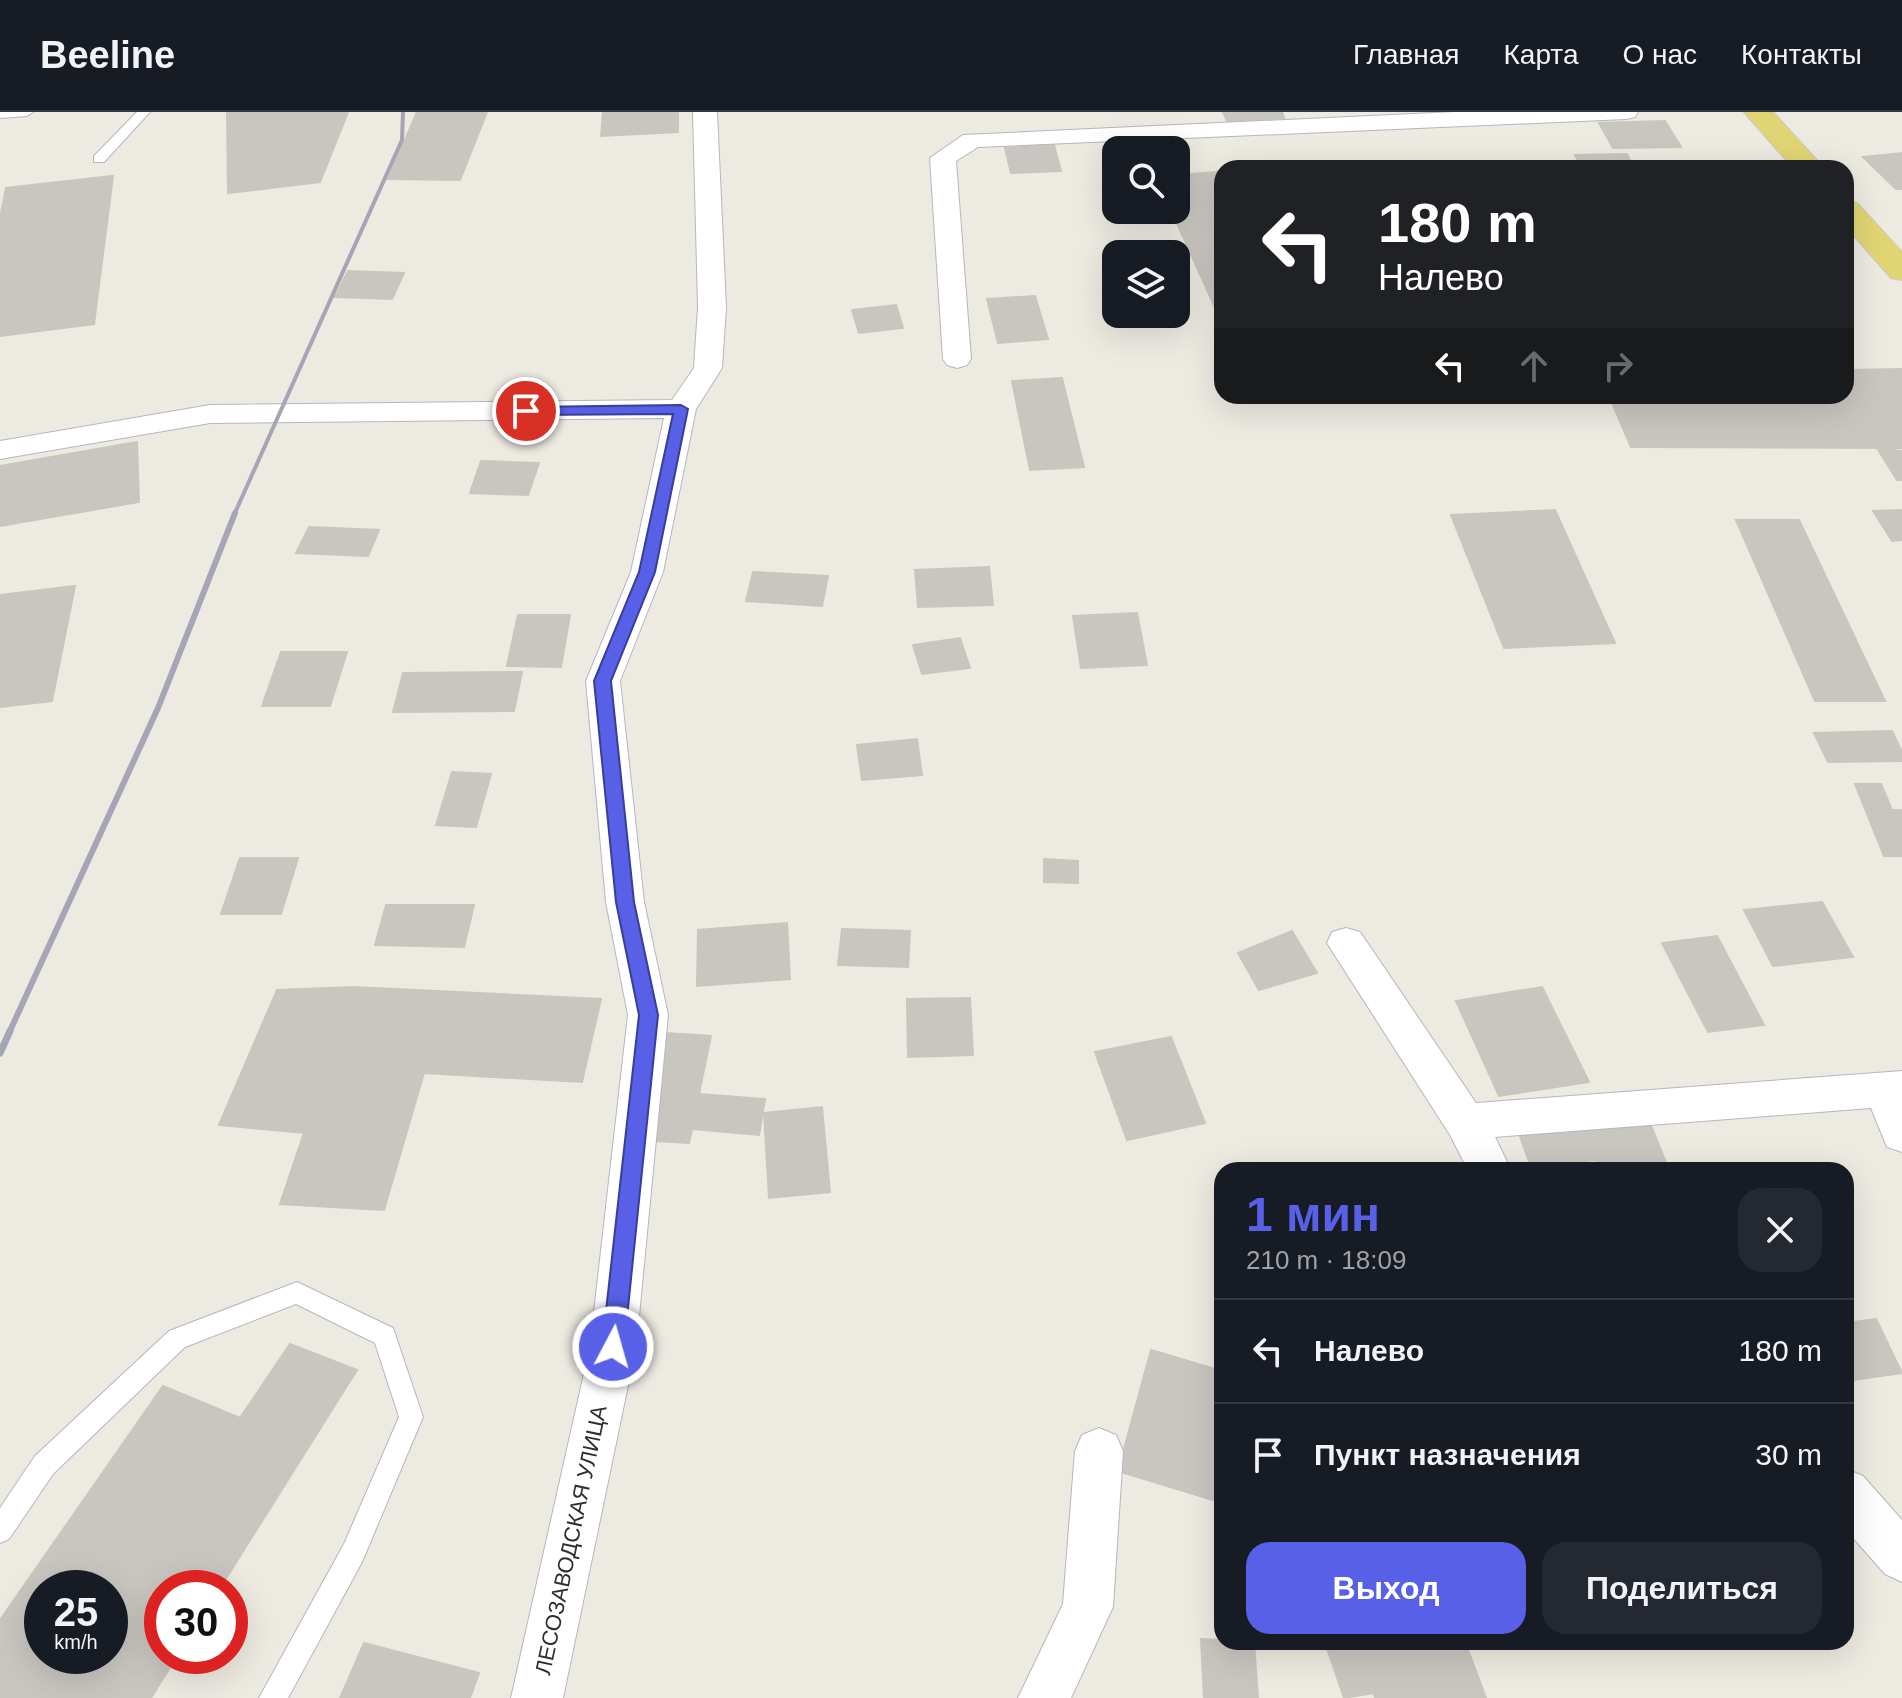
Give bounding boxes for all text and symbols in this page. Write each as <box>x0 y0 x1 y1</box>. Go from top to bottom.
text: Beeline <box>40 34 175 76</box>
text: Главная <box>1353 39 1460 70</box>
text: Карта <box>1504 39 1578 70</box>
text: О нас <box>1622 39 1697 70</box>
text: Контакты <box>1741 39 1862 70</box>
map controls <box>1102 136 1190 328</box>
button: search <box>1102 136 1190 224</box>
text: 180 m <box>1378 191 1537 254</box>
icon: left <box>1246 192 1350 296</box>
button: layers <box>1102 240 1190 328</box>
text: Налево <box>1378 257 1504 298</box>
icon: left <box>1428 344 1472 388</box>
icon: ahead <box>1512 344 1556 388</box>
icon: right <box>1596 344 1640 388</box>
pin <box>492 377 560 445</box>
icon: arrive <box>504 389 548 433</box>
text: 1 мин <box>1246 1188 1380 1241</box>
button: close <box>1738 1188 1822 1272</box>
text: 210 m · 18:09 <box>1246 1245 1406 1275</box>
position arrow <box>571 1305 655 1389</box>
icon: left <box>1246 1329 1290 1373</box>
text: Налево <box>1314 1334 1424 1367</box>
text: 180 m <box>1739 1334 1822 1367</box>
street label: ЛЕСОЗАВОДСКАЯ УЛИЦА <box>530 1403 612 1677</box>
icon: arrive <box>1246 1433 1290 1477</box>
text: Пункт назначения <box>1314 1438 1581 1471</box>
text: 30 m <box>1755 1438 1822 1471</box>
button: Выход <box>1246 1542 1526 1634</box>
button: Поделиться <box>1542 1542 1822 1634</box>
speed limit sign: 30 <box>144 1570 248 1674</box>
text: 25 <box>54 1590 98 1634</box>
text: km/h <box>54 1631 98 1653</box>

